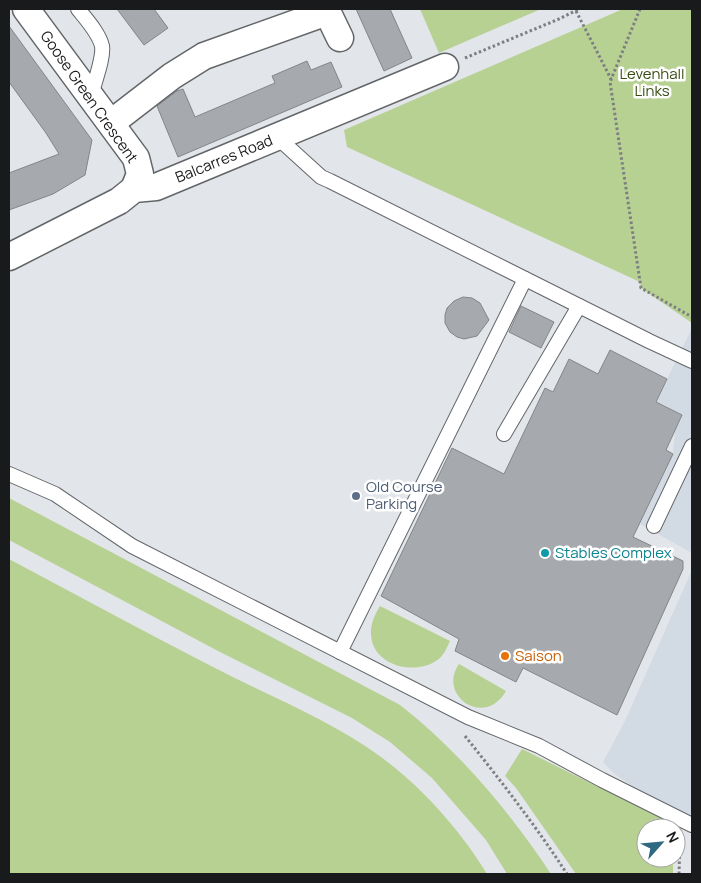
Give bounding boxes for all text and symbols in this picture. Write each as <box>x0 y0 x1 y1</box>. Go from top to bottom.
street label: Goose Green Crescent <box>36 26 143 167</box>
park label: Levenhall Links <box>619 63 685 101</box>
street label: Balcarres Road <box>172 129 276 188</box>
place label: Old Course Parking <box>366 476 443 514</box>
marker: Old Course Parking <box>350 490 362 502</box>
place label: Stables Complex <box>555 542 672 563</box>
marker: Stables Complex <box>539 547 551 559</box>
place label: Saison <box>515 645 562 666</box>
marker: Saison <box>499 650 511 662</box>
north arrow <box>636 818 686 868</box>
text: N <box>662 828 684 846</box>

